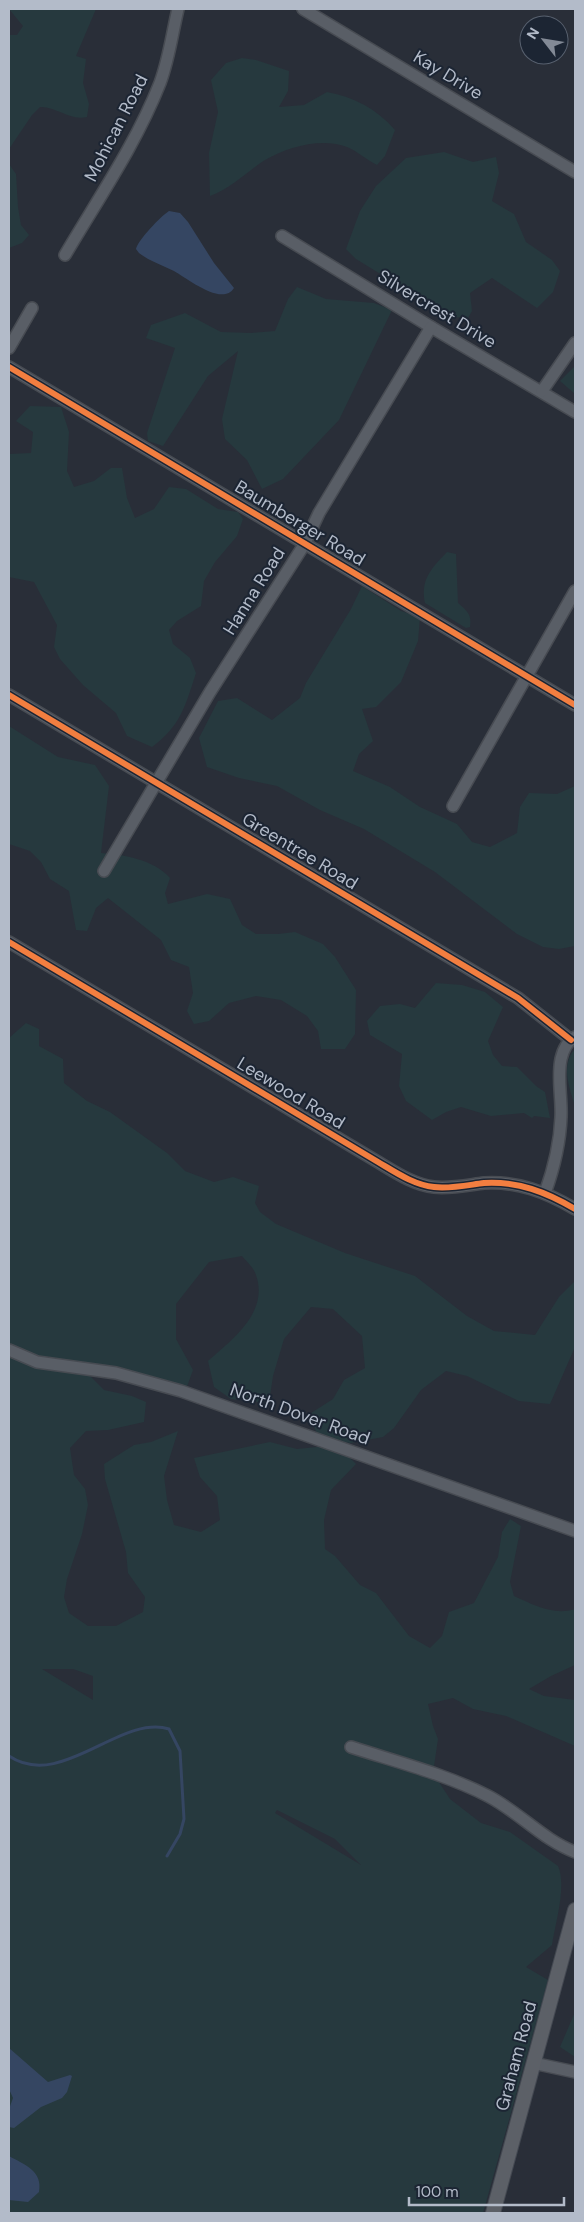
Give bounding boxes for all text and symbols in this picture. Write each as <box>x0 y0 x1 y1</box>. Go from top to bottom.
north arrow <box>519 15 569 65</box>
text: N <box>523 24 543 42</box>
street label: Kay Drive <box>409 45 487 105</box>
street label: Mohican Road <box>79 70 153 186</box>
street label: Silvercrest Drive <box>373 264 501 354</box>
street label: Baumberger Road <box>230 475 370 571</box>
street label: Hanna Road <box>218 543 290 639</box>
street label: Greentree Road <box>238 807 362 895</box>
street label: Leewood Road <box>233 1051 349 1135</box>
street label: North Dover Road <box>227 1378 373 1450</box>
street label: Graham Road <box>490 1998 542 2114</box>
scale bar <box>409 2174 564 2206</box>
text: 100 m <box>416 2182 459 2202</box>

